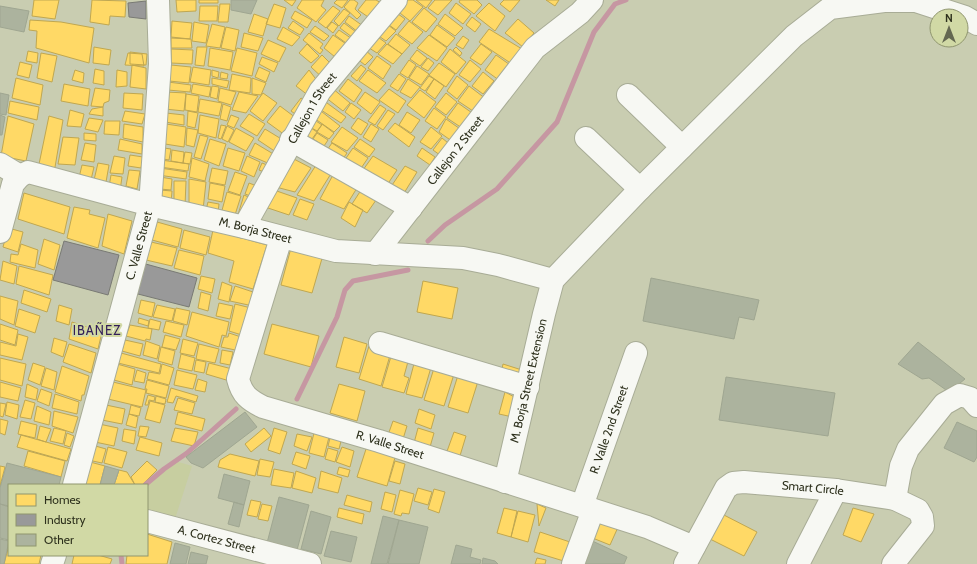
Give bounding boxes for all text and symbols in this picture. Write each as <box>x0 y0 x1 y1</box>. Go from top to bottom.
north arrow <box>929 8 969 48</box>
text: N <box>945 11 953 25</box>
street label: Callejon 1 Street <box>284 69 339 146</box>
street label: Callejon 2 Street <box>423 113 486 188</box>
street label: C. Valle Street <box>122 210 155 282</box>
street label: M. Borja Street <box>218 213 293 246</box>
street label: M. Borja Street Extension <box>506 317 550 444</box>
district label: IBAÑEZ <box>73 322 121 338</box>
street label: R. Valle 2nd Street <box>586 383 631 476</box>
street label: R. Valle Street <box>354 427 426 462</box>
street label: Smart Circle <box>781 477 845 498</box>
legend <box>8 484 148 556</box>
text: Homes <box>44 492 81 507</box>
text: Industry <box>44 512 85 527</box>
street label: A. Cortez Street <box>176 521 257 556</box>
text: Other <box>44 532 74 547</box>

